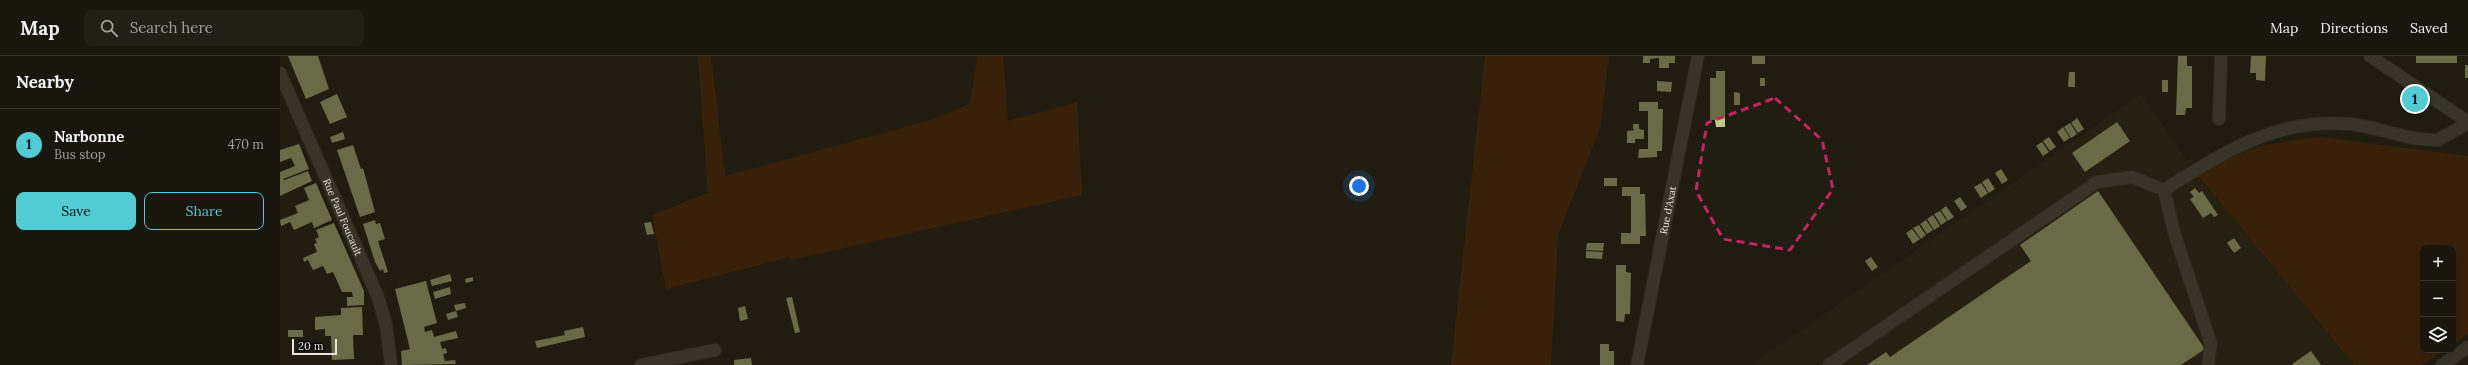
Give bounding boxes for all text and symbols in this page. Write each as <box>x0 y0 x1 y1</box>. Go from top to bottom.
search box <box>84 10 364 46</box>
text: Map <box>20 16 60 40</box>
icon: search <box>98 17 120 39</box>
text: Search here <box>130 18 213 37</box>
text: Map <box>2270 19 2298 37</box>
text: Directions <box>2320 19 2388 37</box>
text: Saved <box>2410 19 2448 37</box>
text: Nearby <box>16 71 74 93</box>
pin: 1 <box>2402 84 2428 114</box>
text: Narbonne <box>54 127 124 146</box>
text: 1 <box>26 136 32 153</box>
text: 470 m <box>228 136 264 153</box>
text: Bus stop <box>54 146 106 163</box>
street label: Rue Paul Foucault <box>320 176 366 258</box>
your location <box>1349 176 1369 196</box>
street label: Rue d'Axat <box>1657 185 1679 235</box>
button: Save <box>16 192 136 230</box>
button: Share <box>144 192 264 230</box>
map controls <box>2420 245 2456 353</box>
button: + <box>2420 245 2456 281</box>
button: − <box>2420 281 2456 317</box>
button: layers <box>2420 317 2456 353</box>
scale bar <box>292 337 337 356</box>
text: 20 m <box>298 339 323 353</box>

